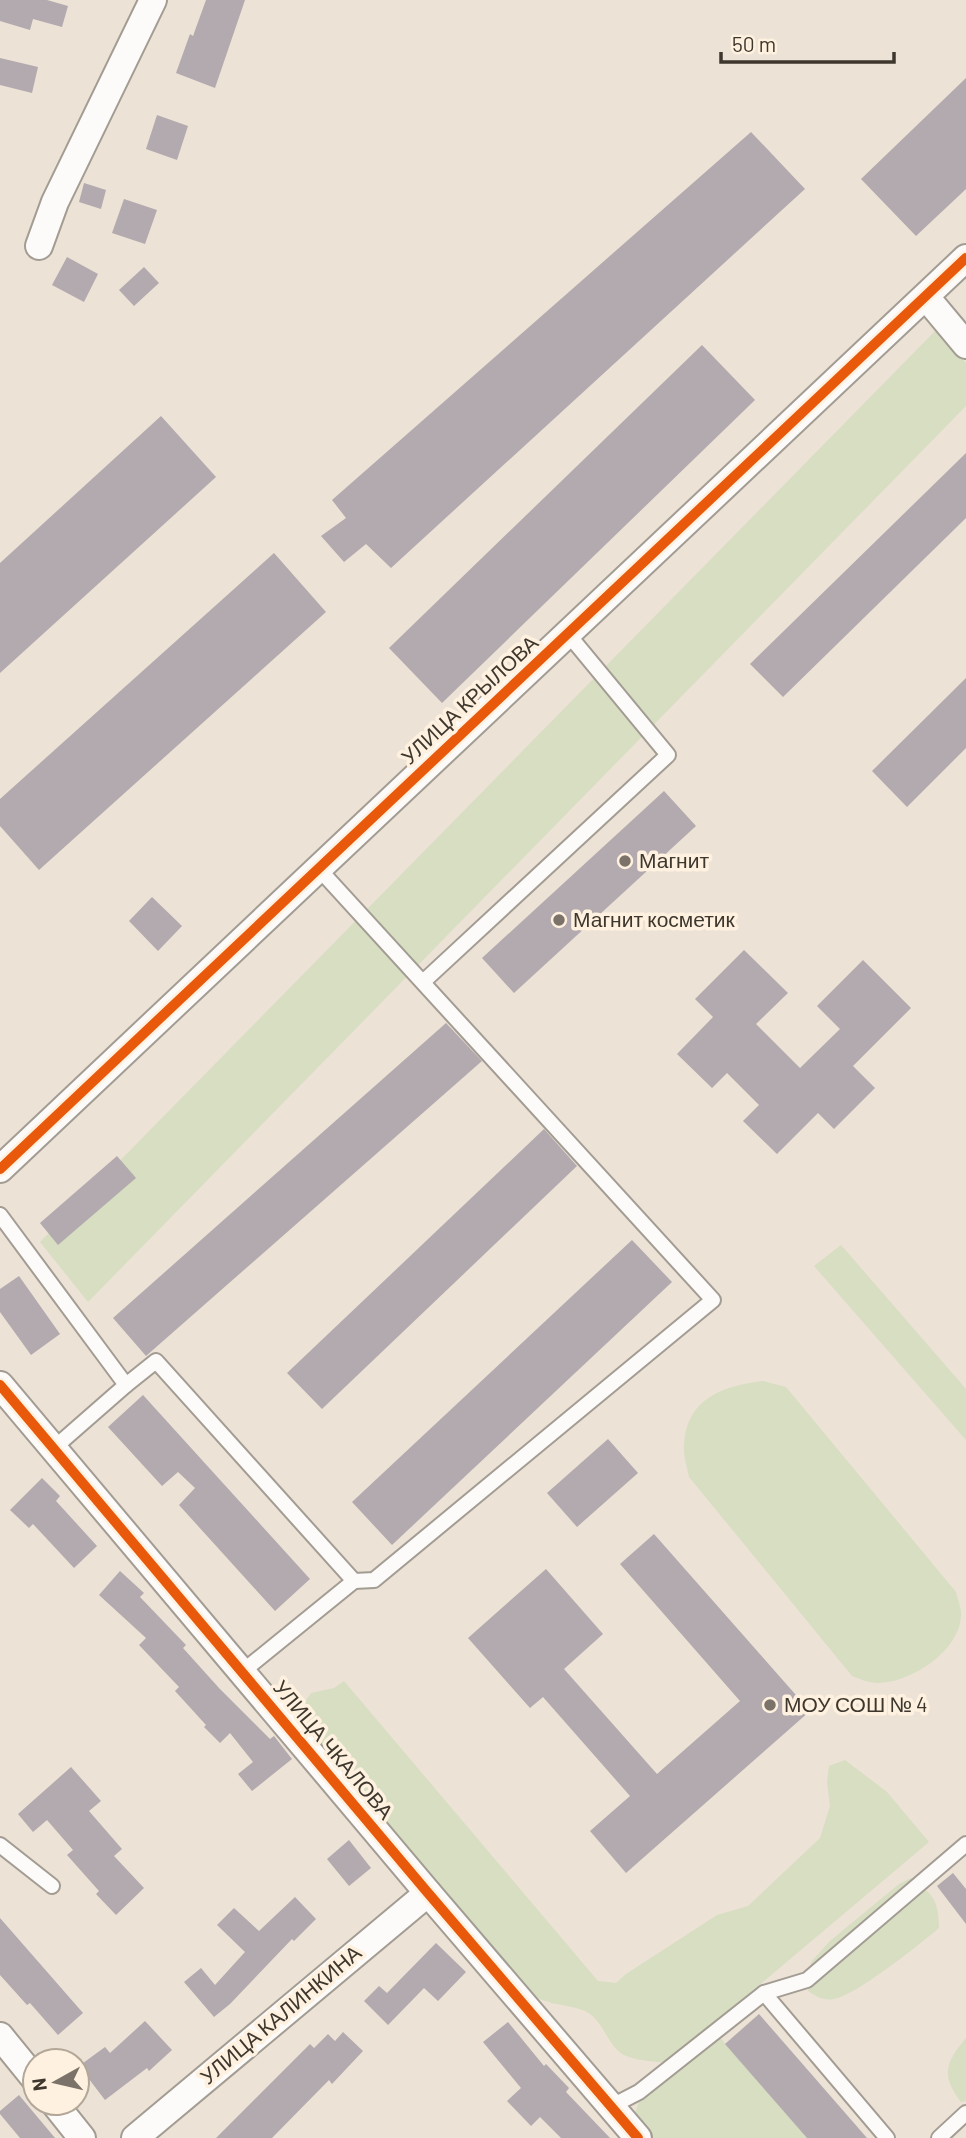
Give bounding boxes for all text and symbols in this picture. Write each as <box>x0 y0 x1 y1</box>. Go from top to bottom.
scale bar <box>721 21 894 65</box>
text: 50 m <box>732 31 776 56</box>
street label: УЛИЦА КРЫЛОВА <box>396 629 542 769</box>
place label: Магнит <box>639 847 709 872</box>
marker: Магнит <box>617 853 633 869</box>
place label: Магнит косметик <box>573 906 736 931</box>
marker: Магнит косметик <box>551 912 567 928</box>
street label: УЛИЦА ЧКАЛОВА <box>269 1675 399 1823</box>
place label: МОУ СОШ № 4 <box>784 1691 928 1716</box>
marker: МОУ СОШ № 4 <box>762 1697 778 1713</box>
street label: УЛИЦА КАЛИНКИНА <box>194 1939 366 2089</box>
north arrow <box>21 2047 91 2117</box>
text: N <box>26 2077 51 2092</box>

